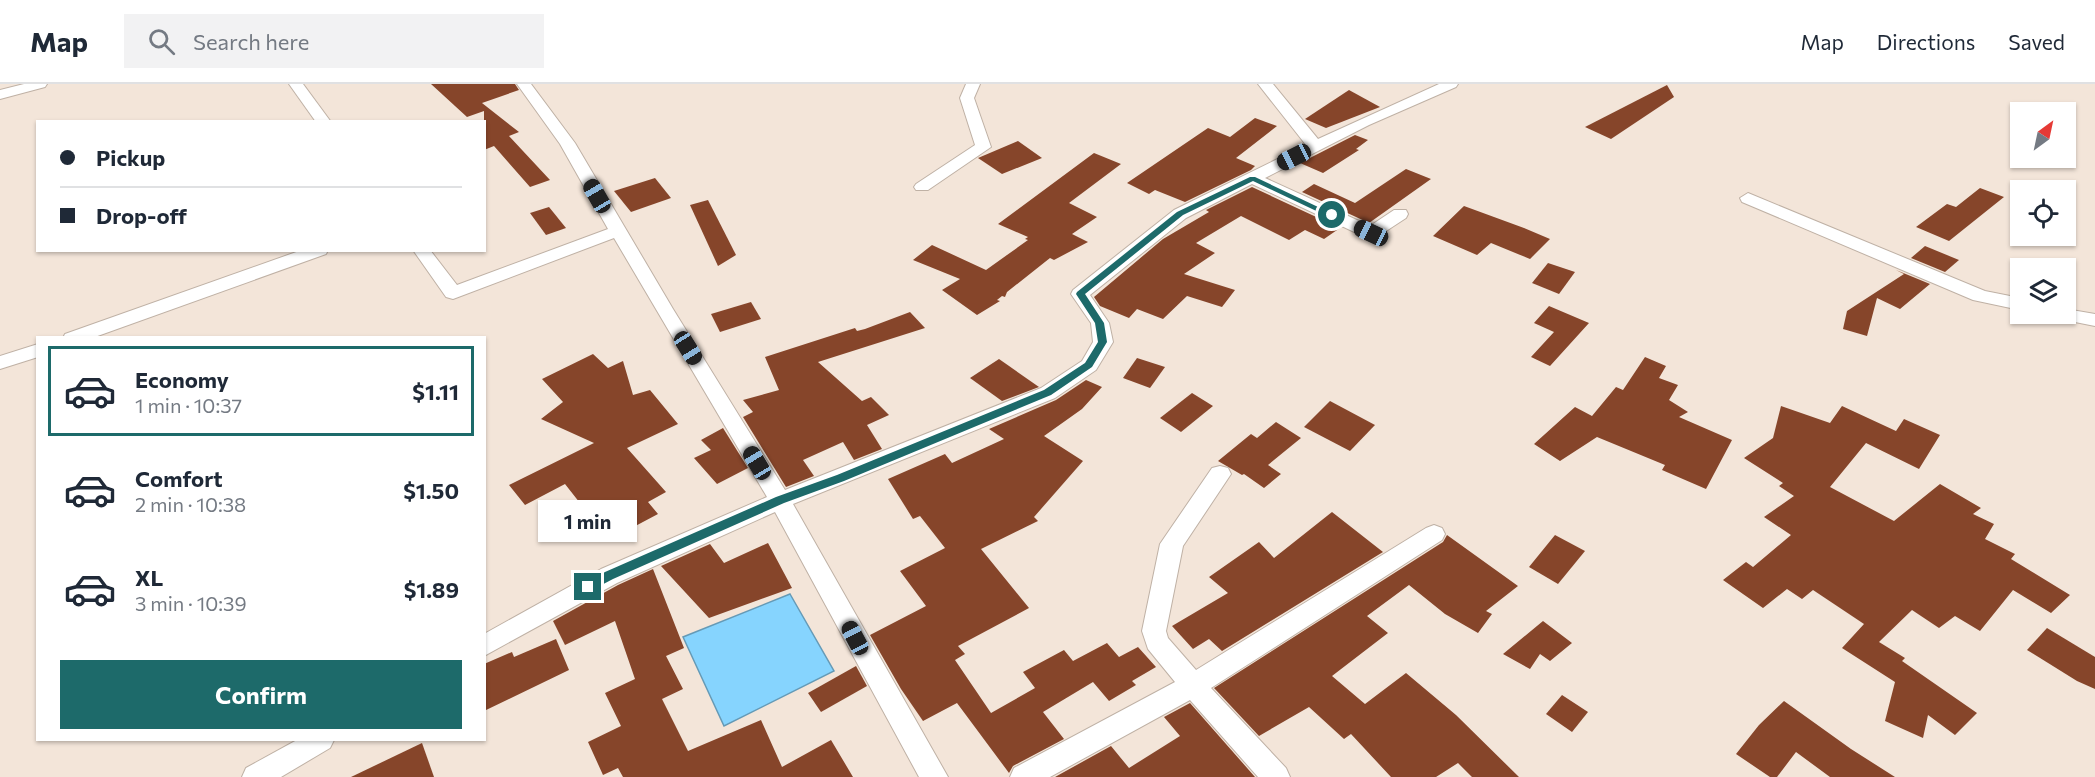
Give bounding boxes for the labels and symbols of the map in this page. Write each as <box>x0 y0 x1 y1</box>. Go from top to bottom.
north arrow <box>2010 102 2076 168</box>
car <box>1274 141 1314 173</box>
car <box>580 176 614 216</box>
route start <box>1318 201 1345 228</box>
car <box>1351 217 1391 249</box>
car <box>671 328 705 368</box>
car <box>740 443 774 483</box>
callout: 1 min <box>538 500 638 542</box>
route end <box>574 573 601 600</box>
car <box>839 618 871 658</box>

